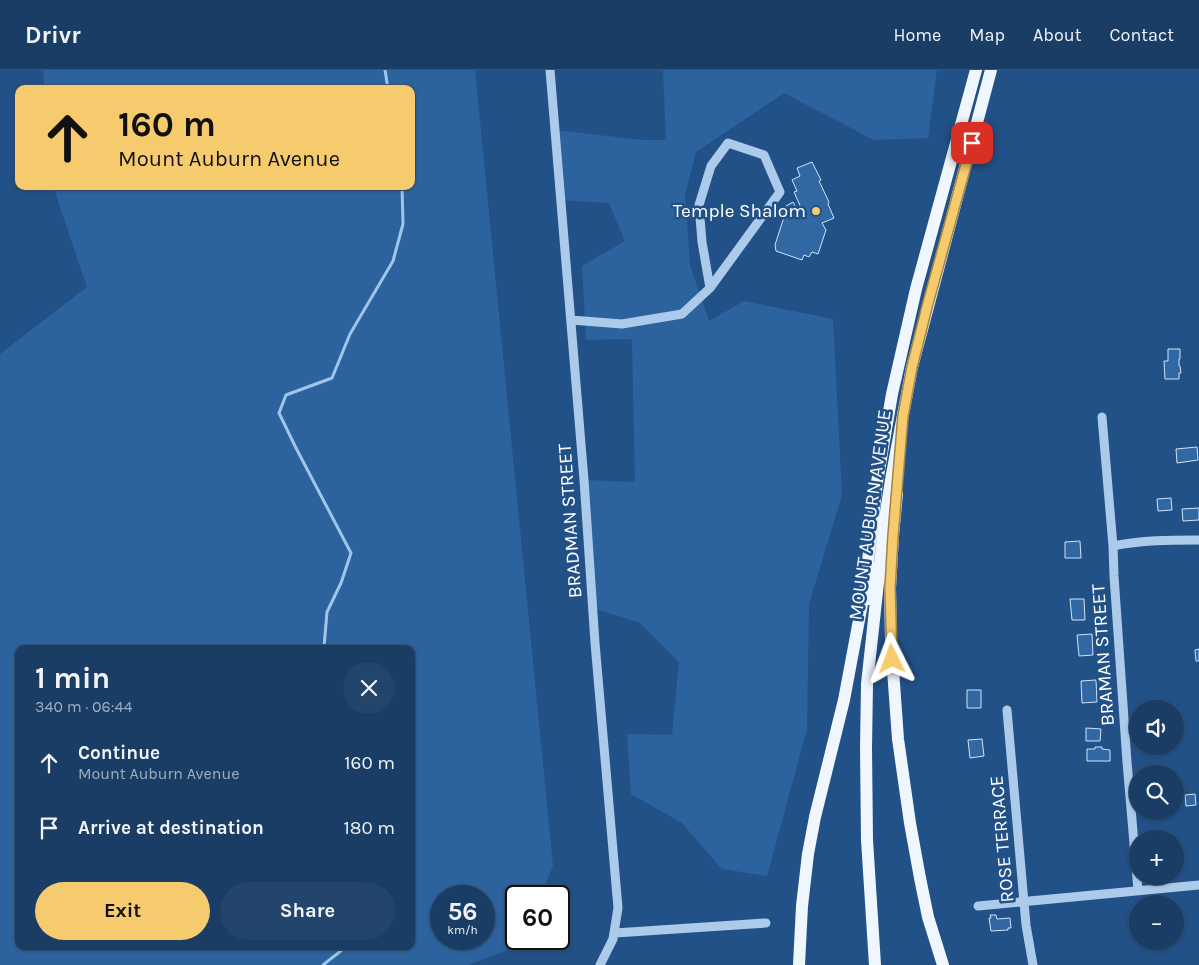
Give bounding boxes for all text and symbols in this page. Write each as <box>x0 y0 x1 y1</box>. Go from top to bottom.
text: Drivr <box>25 21 81 49</box>
text: Home <box>893 24 941 46</box>
text: Map <box>969 24 1005 46</box>
text: About <box>1033 24 1082 46</box>
text: Contact <box>1110 24 1174 46</box>
text: 160 m <box>118 104 216 145</box>
icon: ahead <box>35 105 100 170</box>
pin <box>951 122 993 164</box>
icon: arrive <box>958 129 986 157</box>
text: Mount Auburn Avenue <box>118 146 340 172</box>
place label: Temple Shalom <box>673 200 806 222</box>
marker: Temple Shalom <box>810 205 822 217</box>
street label: MOUNT AUBURN AVENUE <box>844 408 896 622</box>
street label: BRADMAN STREET <box>554 442 586 599</box>
street label: BRAMAN STREET <box>1087 583 1119 727</box>
position arrow <box>865 632 917 684</box>
text: 1 min <box>35 660 110 696</box>
button: close <box>343 662 395 714</box>
text: 340 m · 06:44 <box>35 697 132 716</box>
map controls <box>1129 700 1184 950</box>
button: sound <box>1129 700 1184 755</box>
text: Continue <box>78 742 160 764</box>
icon: ahead <box>35 749 63 777</box>
text: 160 m <box>344 752 395 774</box>
text: Mount Auburn Avenue <box>78 764 239 783</box>
button: search <box>1129 765 1184 820</box>
street label: ROSE TERRACE <box>985 775 1019 903</box>
icon: arrive <box>35 814 63 842</box>
text: Arrive at destination <box>78 817 264 839</box>
text: 180 m <box>343 817 395 839</box>
button: + <box>1129 830 1184 885</box>
button: Exit <box>35 882 210 940</box>
button: Share <box>220 882 395 940</box>
speed limit sign: 60 <box>505 885 570 950</box>
button: − <box>1129 895 1184 950</box>
text: 56 <box>448 897 477 926</box>
text: km/h <box>447 923 478 937</box>

